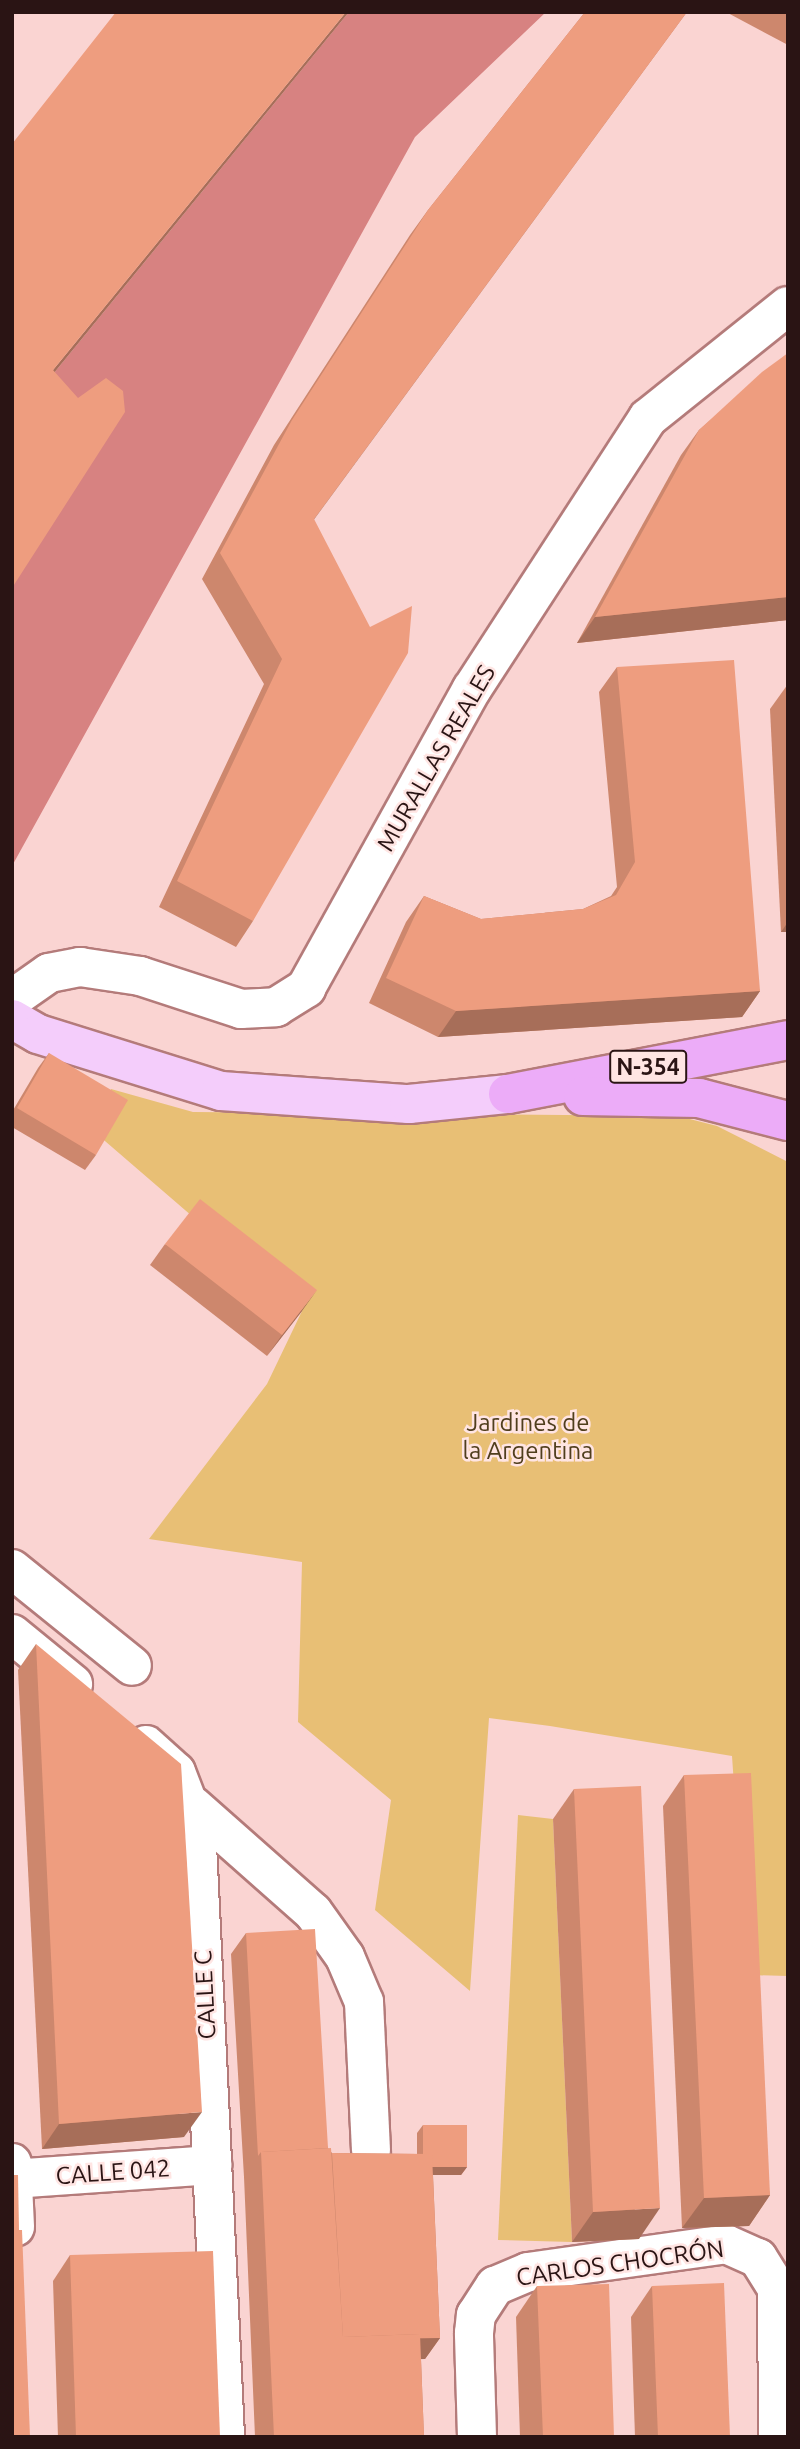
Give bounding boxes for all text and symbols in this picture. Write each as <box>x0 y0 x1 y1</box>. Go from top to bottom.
street label: MURALLAS REALES <box>371 660 501 856</box>
road number: N-354 <box>608 1048 688 1086</box>
park label: Jardines de la Argentina <box>463 1409 593 1465</box>
street label: CALLE C <box>188 1950 222 2040</box>
street label: CALLE 042 <box>55 2154 171 2190</box>
street label: CARLOS CHOCRÓN <box>514 2234 726 2292</box>

